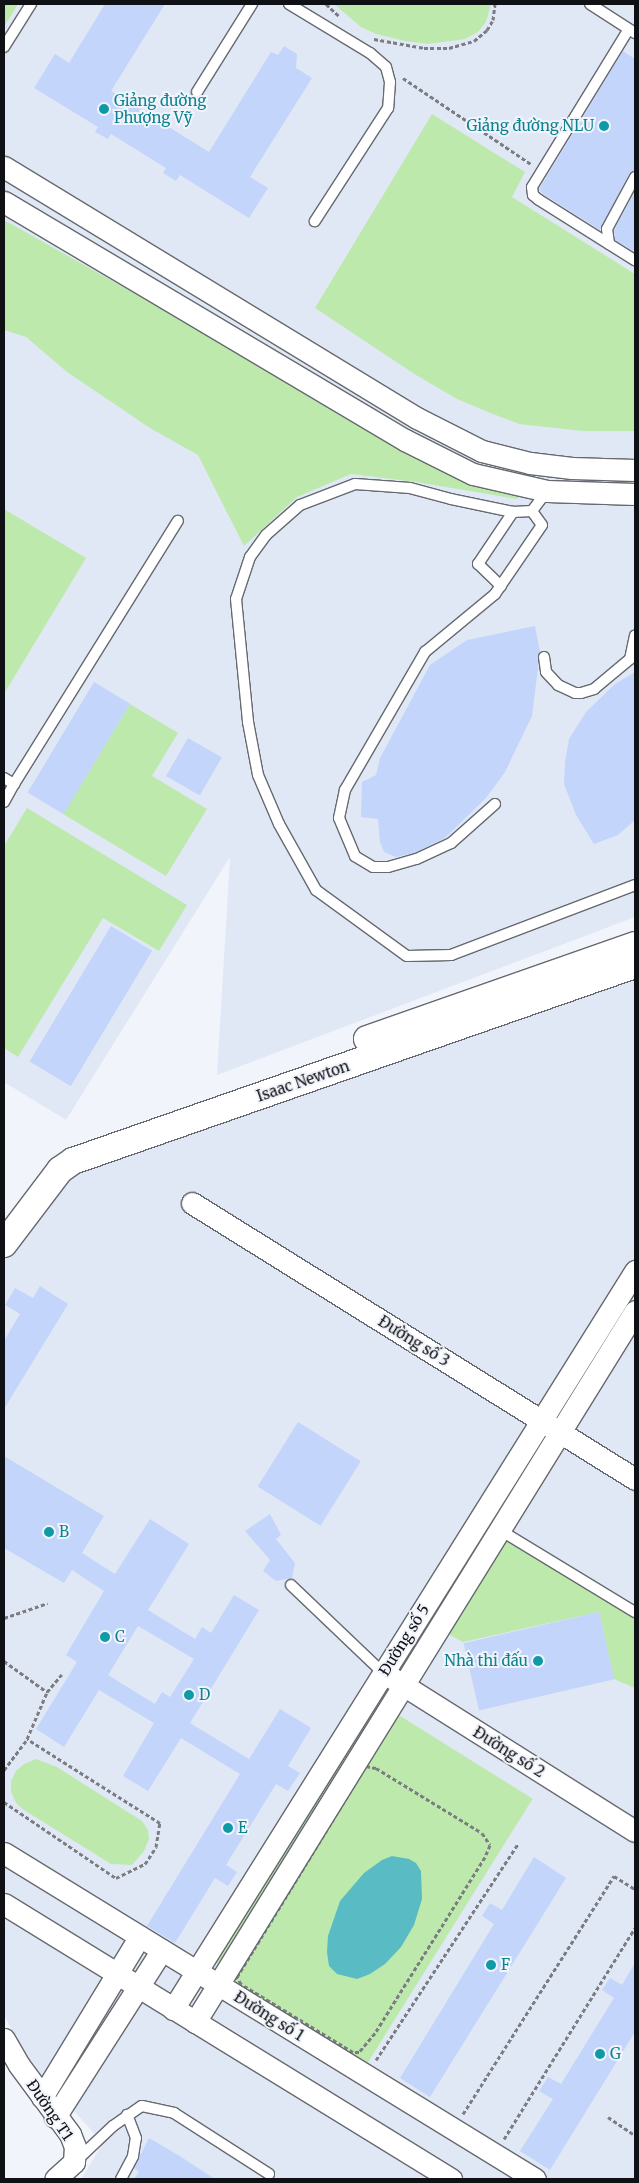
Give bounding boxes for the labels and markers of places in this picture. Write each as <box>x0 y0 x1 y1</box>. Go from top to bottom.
place label: Giảng đường Phượng Vỹ <box>114 91 206 126</box>
marker: Giảng đường Phượng Vỹ <box>98 103 110 115</box>
place label: Giảng đường NLU <box>466 117 594 135</box>
marker: Giảng đường NLU <box>598 120 610 132</box>
place label: B <box>59 1523 69 1541</box>
marker: B <box>43 1526 55 1538</box>
place label: C <box>115 1628 125 1646</box>
marker: C <box>99 1631 111 1643</box>
place label: Nhà thi đấu <box>444 1652 528 1670</box>
marker: Nhà thi đấu <box>532 1655 544 1667</box>
place label: D <box>199 1686 210 1704</box>
marker: D <box>183 1689 195 1701</box>
place label: E <box>238 1819 248 1837</box>
marker: E <box>222 1822 234 1834</box>
place label: F <box>501 1956 510 1974</box>
marker: F <box>485 1959 497 1971</box>
place label: G <box>610 2045 621 2063</box>
marker: G <box>594 2048 606 2060</box>

